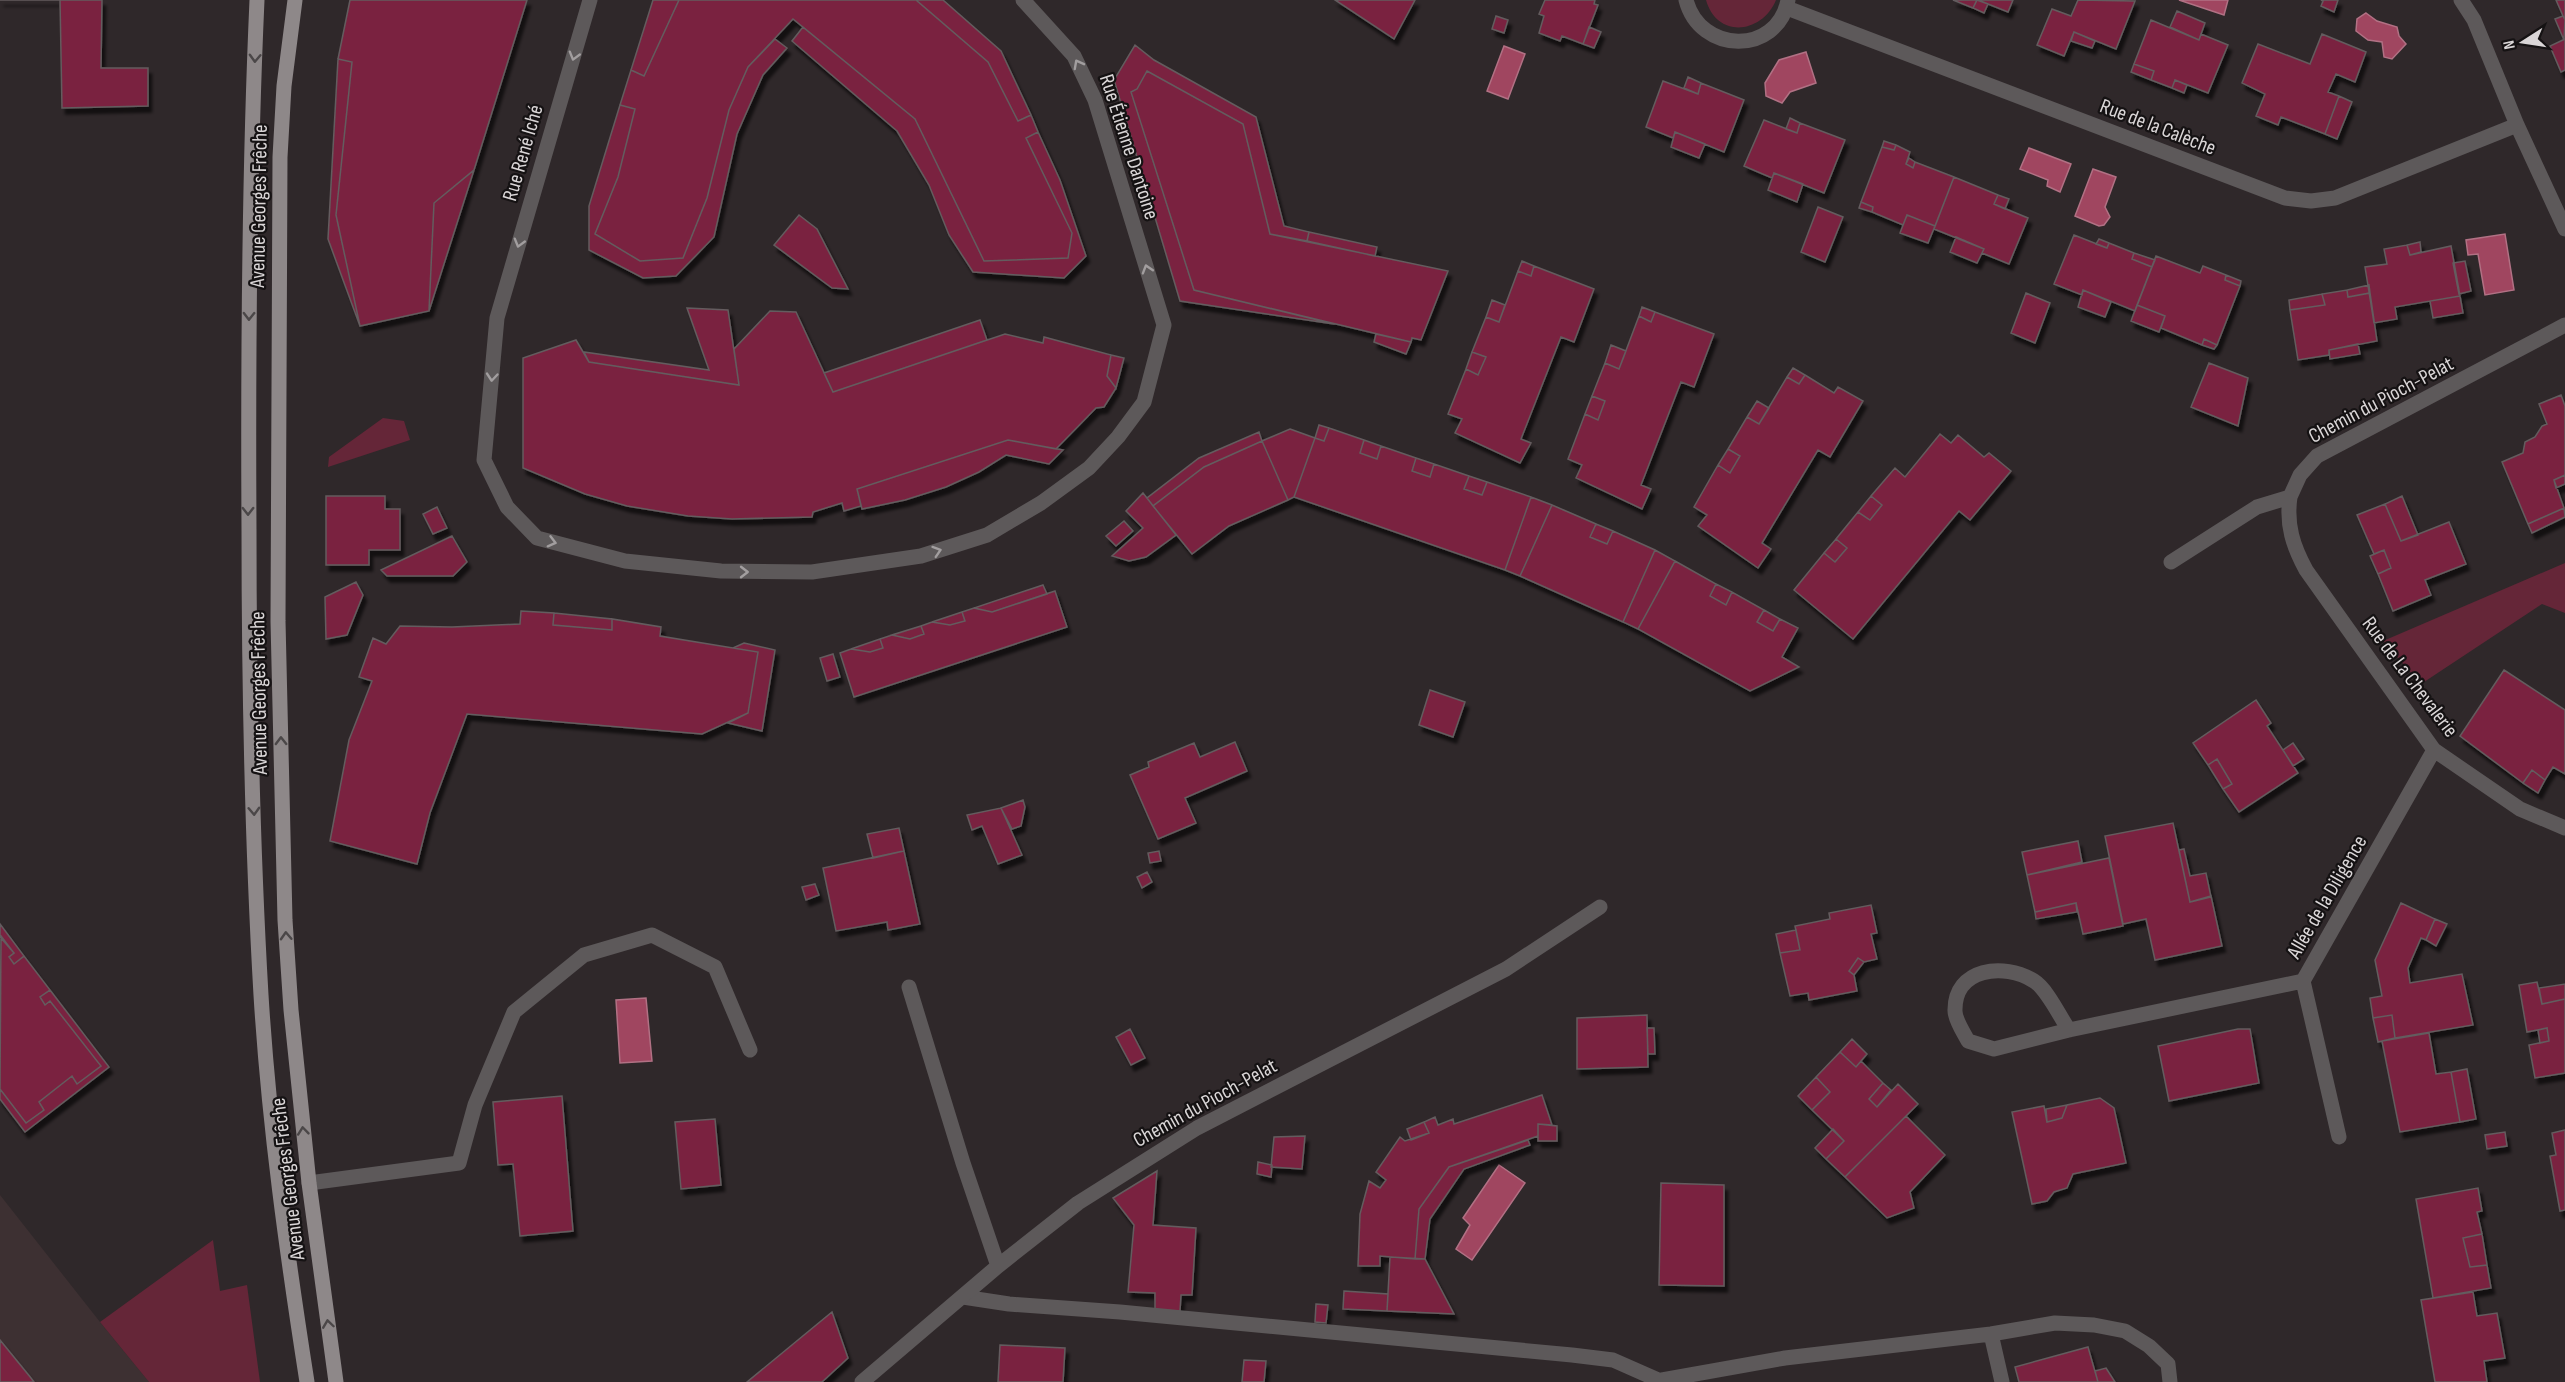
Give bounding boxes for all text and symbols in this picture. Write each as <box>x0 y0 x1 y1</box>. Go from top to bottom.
north arrow <box>2493 12 2553 72</box>
text: N <box>2500 39 2520 51</box>
one-way arrow <box>569 50 581 61</box>
one-way arrow <box>249 54 261 63</box>
one-way arrow <box>1074 60 1085 71</box>
street label: Rue Étienne Dantoine <box>1094 71 1164 223</box>
street label: Rue de la Calèche <box>2096 93 2220 161</box>
street label: Rue René Iché <box>497 102 549 204</box>
street label: Avenue Georges Frêche <box>245 124 273 289</box>
one-way arrow <box>514 237 526 248</box>
one-way arrow <box>1142 264 1154 275</box>
one-way arrow <box>242 312 255 321</box>
street label: Chemin du Pioch-Pelat <box>2304 351 2458 449</box>
one-way arrow <box>485 372 498 381</box>
one-way arrow <box>242 507 255 516</box>
one-way arrow <box>547 535 557 548</box>
one-way arrow <box>931 546 942 558</box>
one-way arrow <box>740 566 749 578</box>
street label: Avenue Georges Frêche <box>245 611 273 776</box>
street label: Rue de La Chevalerie <box>2357 612 2463 742</box>
one-way arrow <box>275 737 288 746</box>
one-way arrow <box>248 807 261 816</box>
street label: Allée de la Diligence <box>2281 831 2372 964</box>
one-way arrow <box>280 932 293 941</box>
street label: Chemin du Pioch-Pelat <box>1129 1053 1281 1153</box>
street label: Avenue Georges Frêche <box>266 1096 310 1263</box>
one-way arrow <box>297 1126 310 1135</box>
one-way arrow <box>322 1319 334 1329</box>

